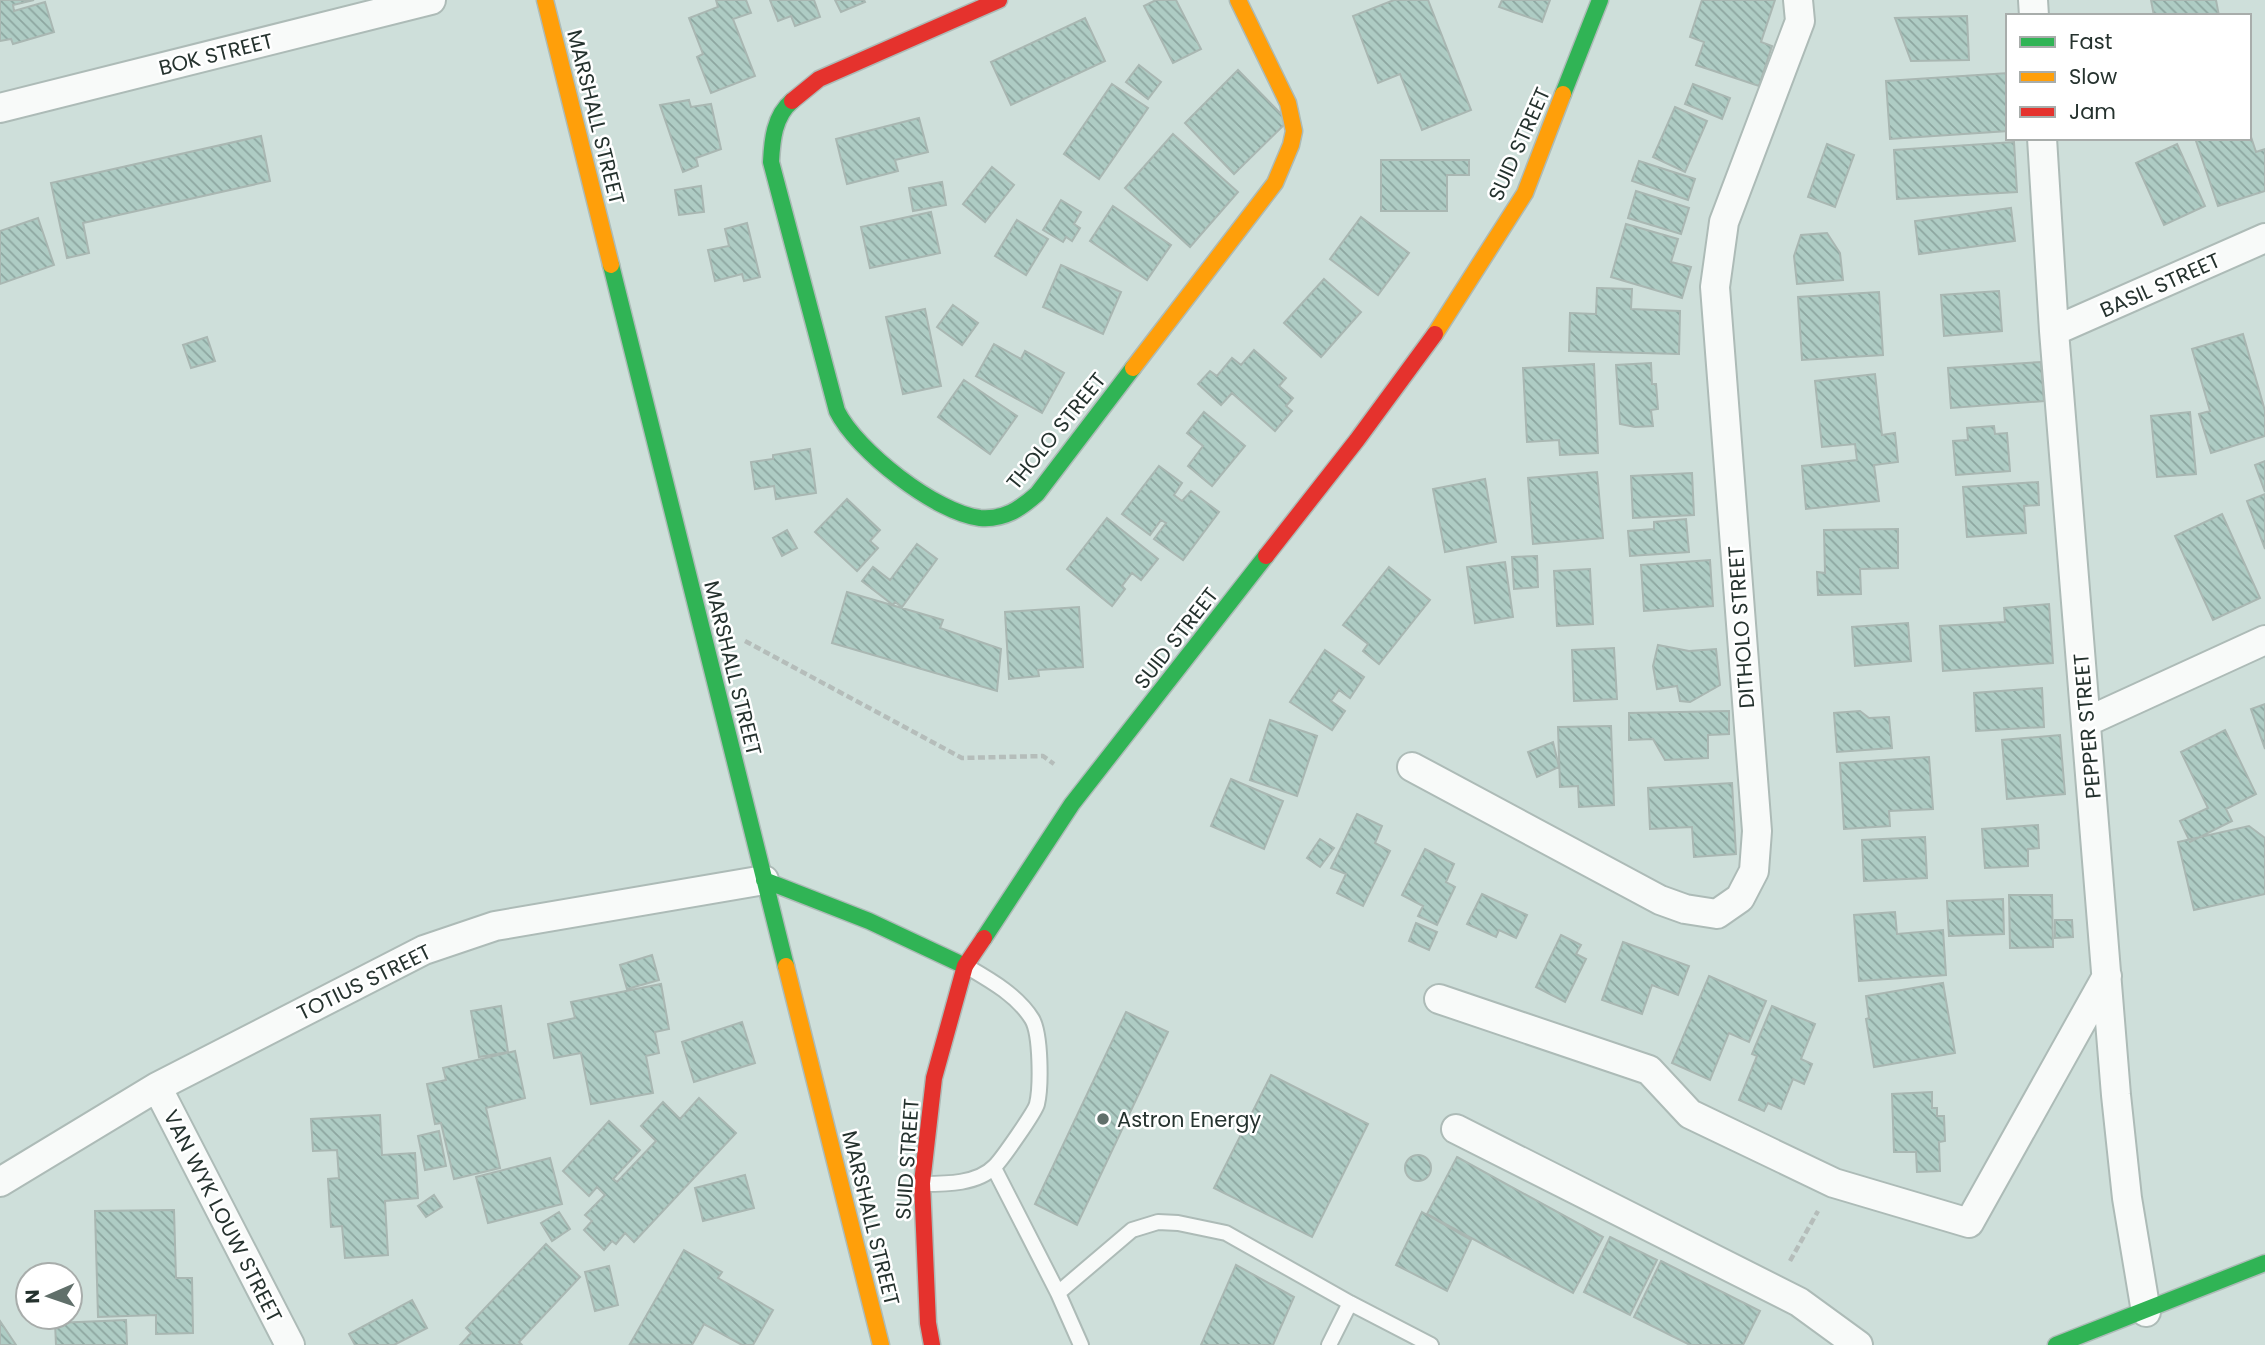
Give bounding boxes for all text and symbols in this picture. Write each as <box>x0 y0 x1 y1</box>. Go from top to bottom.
legend <box>2006 14 2251 140</box>
street label: BOK STREET <box>156 26 276 82</box>
street label: MARSHALL STREET <box>560 27 632 207</box>
text: Fast <box>2069 27 2112 56</box>
text: Slow <box>2069 62 2117 91</box>
street label: SUID STREET <box>1481 83 1557 205</box>
text: Jam <box>2069 97 2116 126</box>
street label: BASIL STREET <box>2095 246 2225 324</box>
street label: THOLO STREET <box>1000 366 1112 496</box>
street label: DITHOLO STREET <box>1721 545 1761 709</box>
street label: MARSHALL STREET <box>697 578 769 758</box>
street label: SUID STREET <box>1127 581 1225 695</box>
street label: PEPPER STREET <box>2066 652 2108 800</box>
street label: TOTIUS STREET <box>292 937 436 1027</box>
street label: SUID STREET <box>888 1097 926 1221</box>
street label: VAN WYK LOUW STREET <box>157 1105 289 1327</box>
place label: Astron Energy <box>1117 1105 1261 1134</box>
marker: Astron Energy <box>1095 1111 1111 1127</box>
street label: MARSHALL STREET <box>835 1128 907 1308</box>
north arrow <box>14 1261 84 1331</box>
text: N <box>19 1289 46 1304</box>

